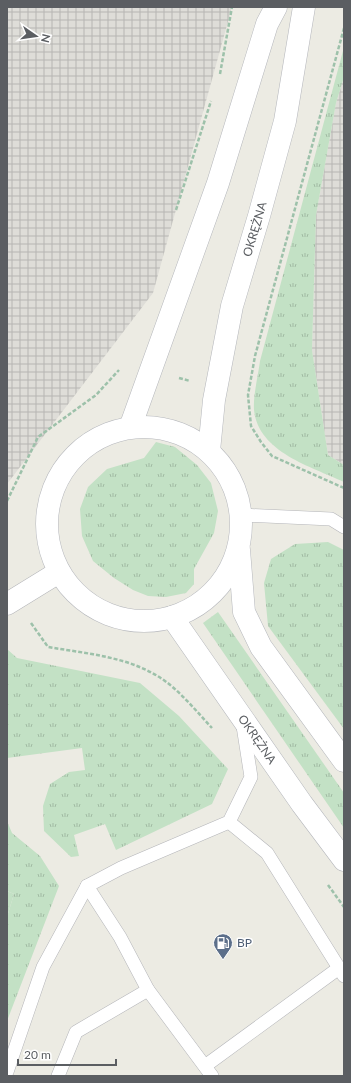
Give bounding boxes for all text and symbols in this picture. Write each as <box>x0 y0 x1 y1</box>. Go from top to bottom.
north arrow <box>16 16 56 56</box>
text: N <box>39 33 54 44</box>
street label: OKRĘŻNA <box>239 199 270 258</box>
street label: OKRĘŻNA <box>235 712 280 767</box>
fuel station icon: BP <box>212 932 234 960</box>
place label: BP <box>237 935 252 950</box>
scale bar <box>18 1041 116 1067</box>
text: 20 m <box>24 1047 51 1062</box>

